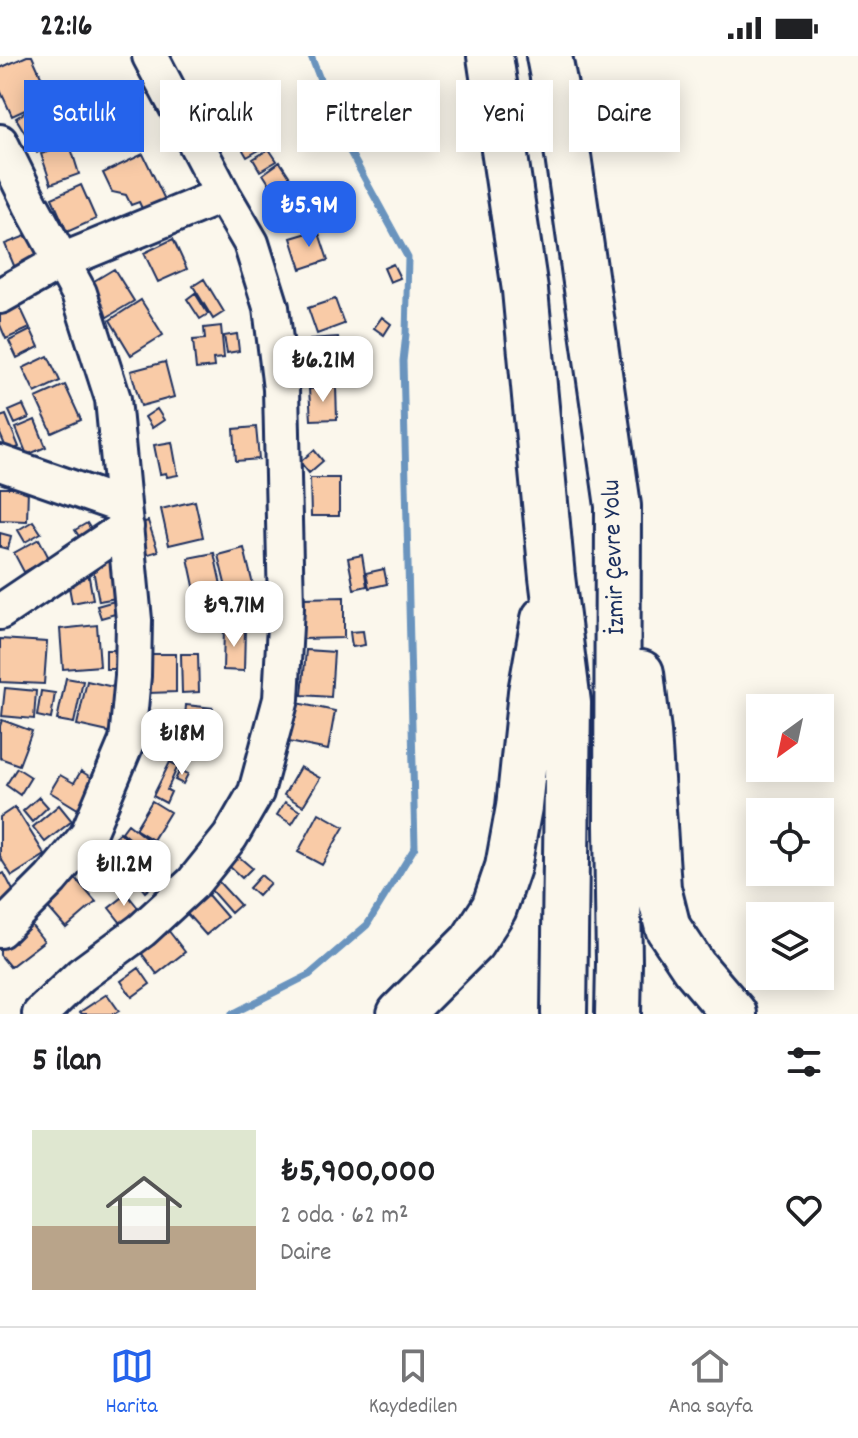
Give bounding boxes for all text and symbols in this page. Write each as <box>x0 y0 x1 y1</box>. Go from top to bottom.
text: 22:16 <box>40 7 92 50</box>
chip: Satılık <box>24 80 144 152</box>
chip: Kiralık <box>160 80 281 152</box>
chip: Filtreler <box>297 80 440 152</box>
chip: Yeni <box>456 80 553 152</box>
chip: Daire <box>569 80 680 152</box>
pin: ₺5.9M <box>253 181 365 249</box>
text: ₺5.9M <box>280 188 338 225</box>
pin: ₺6.21M <box>258 336 388 404</box>
text: ₺6.21M <box>291 343 355 380</box>
street label: İzmir Çevre Yolu <box>594 479 636 635</box>
pin: ₺9.71M <box>169 581 299 649</box>
text: ₺9.71M <box>203 588 265 625</box>
north arrow <box>746 694 834 782</box>
map controls <box>746 694 834 990</box>
pin: ₺18M <box>135 709 229 777</box>
text: ₺18M <box>159 716 205 753</box>
button: locate <box>746 798 834 886</box>
pin: ₺11.2M <box>59 840 189 908</box>
text: ₺11.2M <box>96 847 152 884</box>
button: layers <box>746 902 834 990</box>
text: 5 ilan <box>32 1038 102 1087</box>
icon: filters <box>782 1040 826 1084</box>
text: ₺5,900,000 <box>280 1149 436 1198</box>
icon: home <box>96 1162 192 1258</box>
icon: heart <box>782 1188 826 1232</box>
text: 2 oda · 62 m² <box>280 1198 409 1235</box>
text: Daire <box>280 1235 331 1272</box>
tab: Harita <box>105 1344 158 1423</box>
tab: Kaydedilen <box>369 1344 457 1423</box>
tab: Ana sayfa <box>668 1344 753 1423</box>

